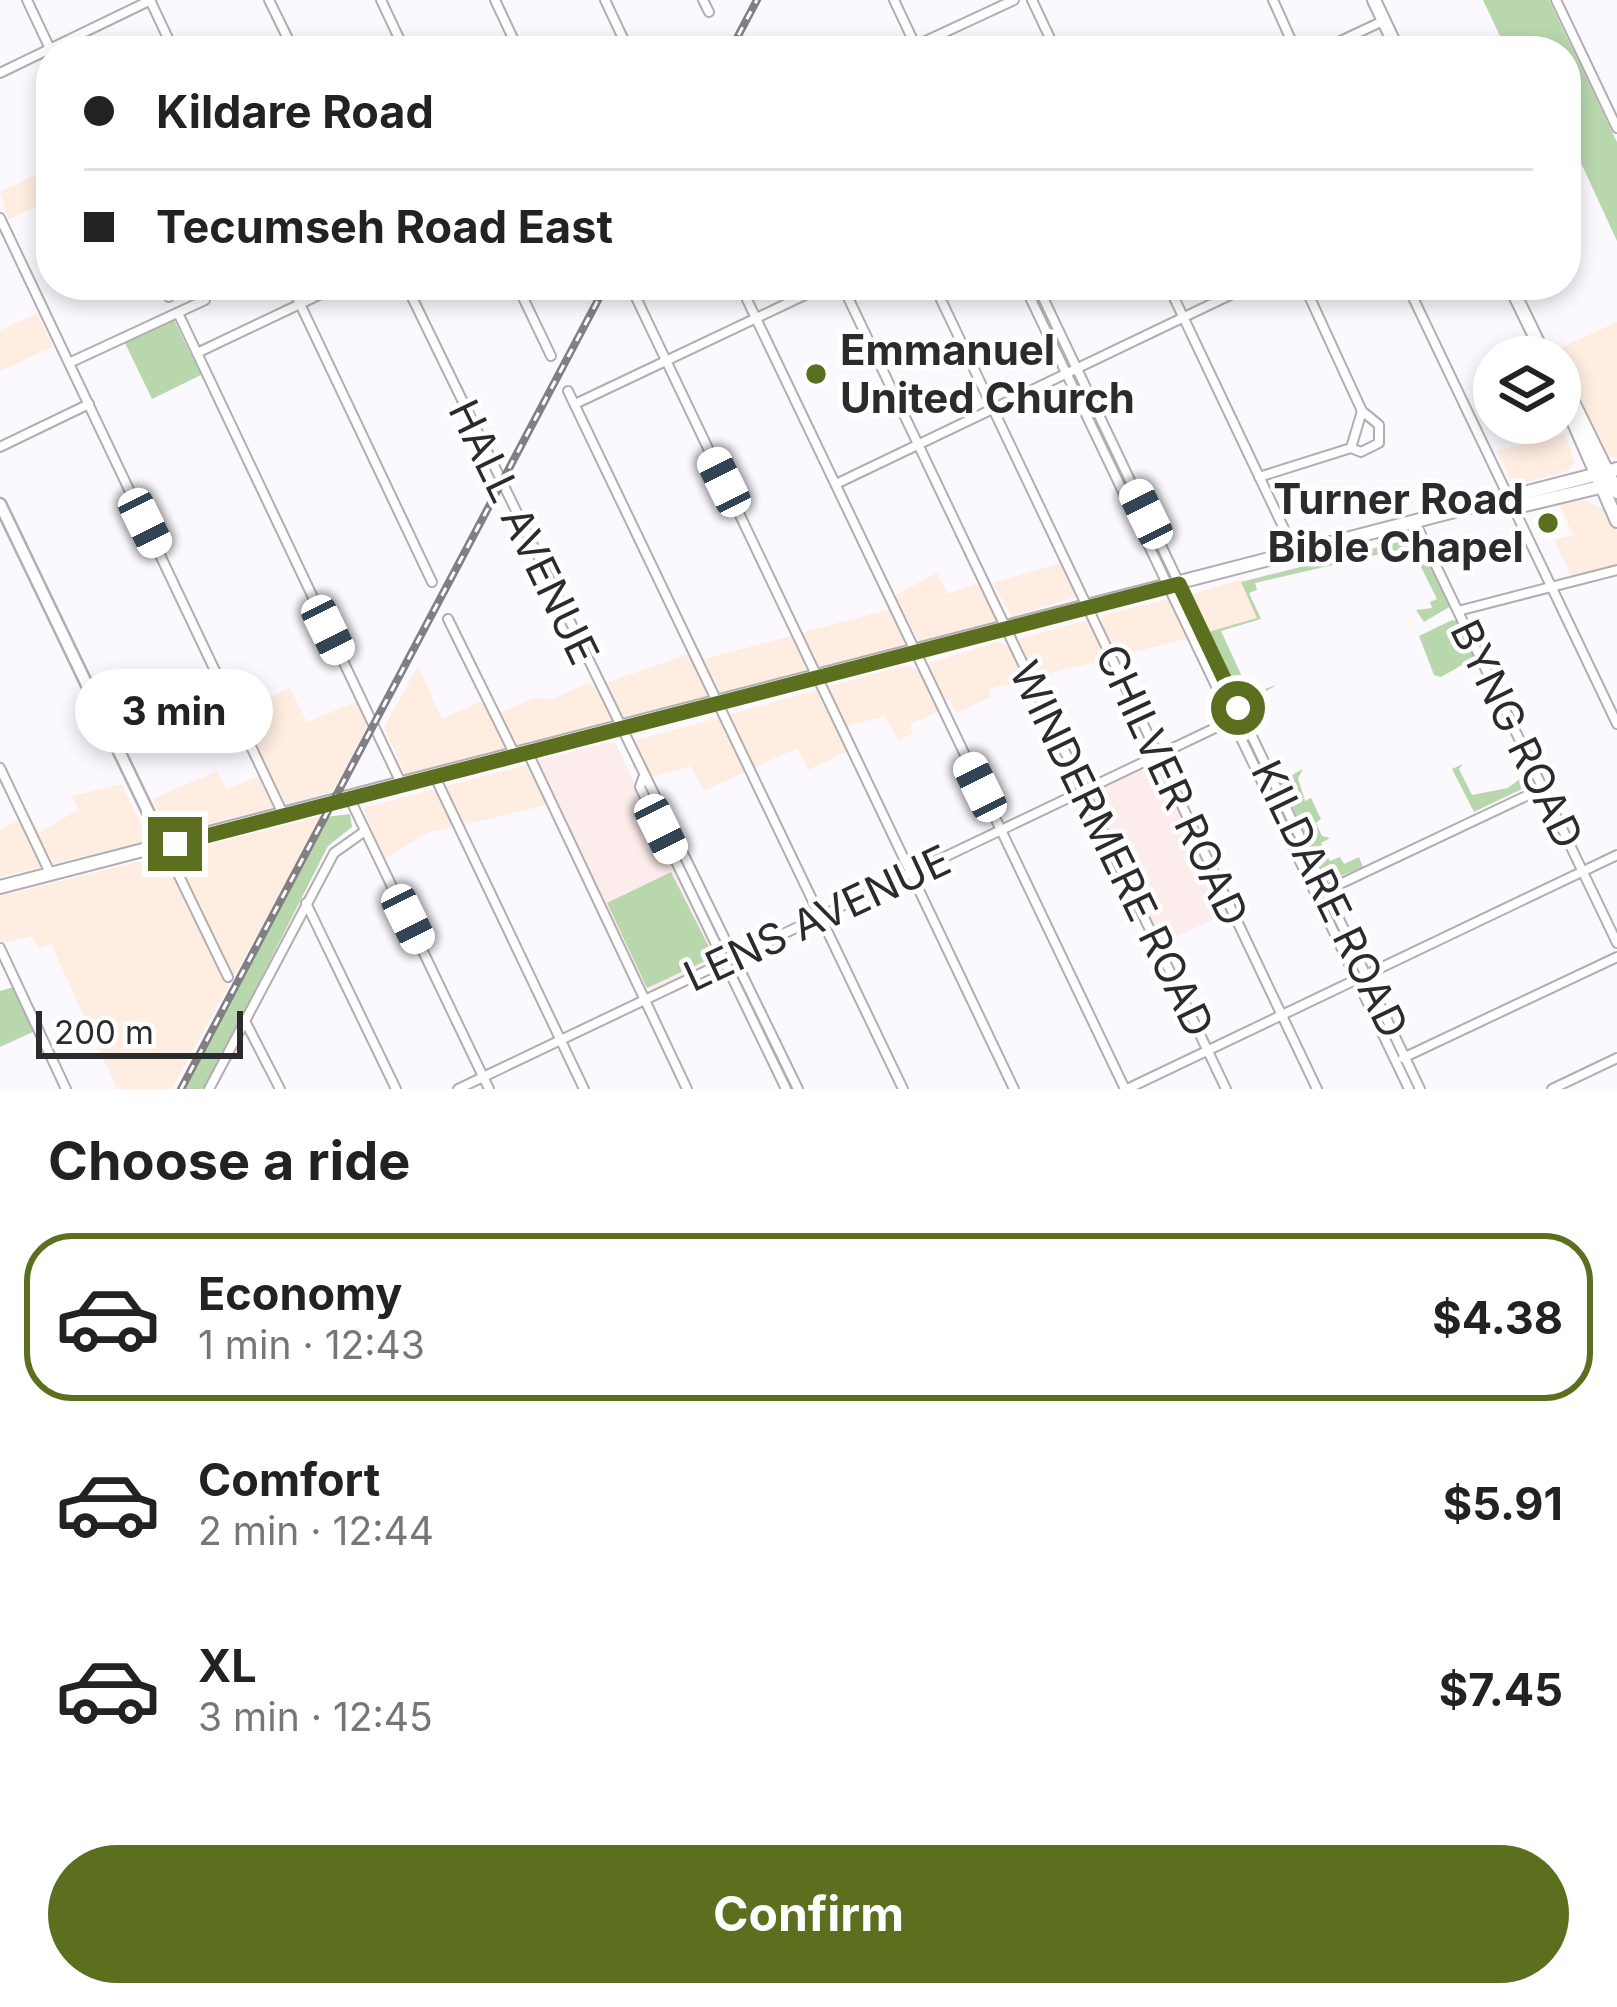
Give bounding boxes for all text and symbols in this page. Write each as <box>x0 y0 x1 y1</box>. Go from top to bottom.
text: Kildare Road <box>156 84 434 139</box>
text: Tecumseh Road East <box>156 199 613 254</box>
place label: Emmanuel United Church <box>840 324 1135 423</box>
map controls <box>1473 336 1581 444</box>
button: layers <box>1473 336 1581 444</box>
marker: Emmanuel United Church <box>803 361 829 387</box>
street label: HALL AVENUE <box>438 391 610 672</box>
car <box>692 442 756 522</box>
place label: Turner Road Bible Chapel <box>1268 473 1524 572</box>
car <box>1114 474 1178 554</box>
car <box>113 483 177 563</box>
marker: Turner Road Bible Chapel <box>1535 510 1561 536</box>
car <box>296 590 360 670</box>
street label: BYNG ROAD <box>1440 611 1595 856</box>
street label: CHILVER ROAD <box>1085 636 1260 933</box>
street label: WINDERMERE ROAD <box>999 653 1225 1045</box>
callout: 3 min <box>76 670 274 754</box>
route start <box>1211 681 1265 735</box>
text: 3 min <box>122 687 226 734</box>
car <box>948 747 1012 827</box>
street label: KILDARE ROAD <box>1241 752 1420 1046</box>
car <box>629 789 693 869</box>
route end <box>148 817 202 871</box>
street label: LENS AVENUE <box>676 834 958 1001</box>
car <box>376 879 440 959</box>
scale bar <box>36 1005 243 1058</box>
text: 200 m <box>54 1012 154 1052</box>
text: Choose a ride <box>48 1128 410 1193</box>
icon: car <box>54 1263 162 1371</box>
text: Economy <box>198 1266 402 1321</box>
text: $4.38 <box>1432 1290 1563 1345</box>
text: 1 min · 12:43 <box>198 1321 425 1368</box>
icon: car <box>54 1449 162 1557</box>
text: Comfort <box>198 1452 380 1507</box>
text: $5.91 <box>1443 1476 1563 1531</box>
text: 2 min · 12:44 <box>198 1507 434 1554</box>
icon: car <box>54 1635 162 1743</box>
text: XL <box>198 1638 257 1693</box>
text: $7.45 <box>1439 1662 1563 1717</box>
text: 3 min · 12:45 <box>198 1693 433 1740</box>
button: Confirm <box>48 1845 1569 1983</box>

